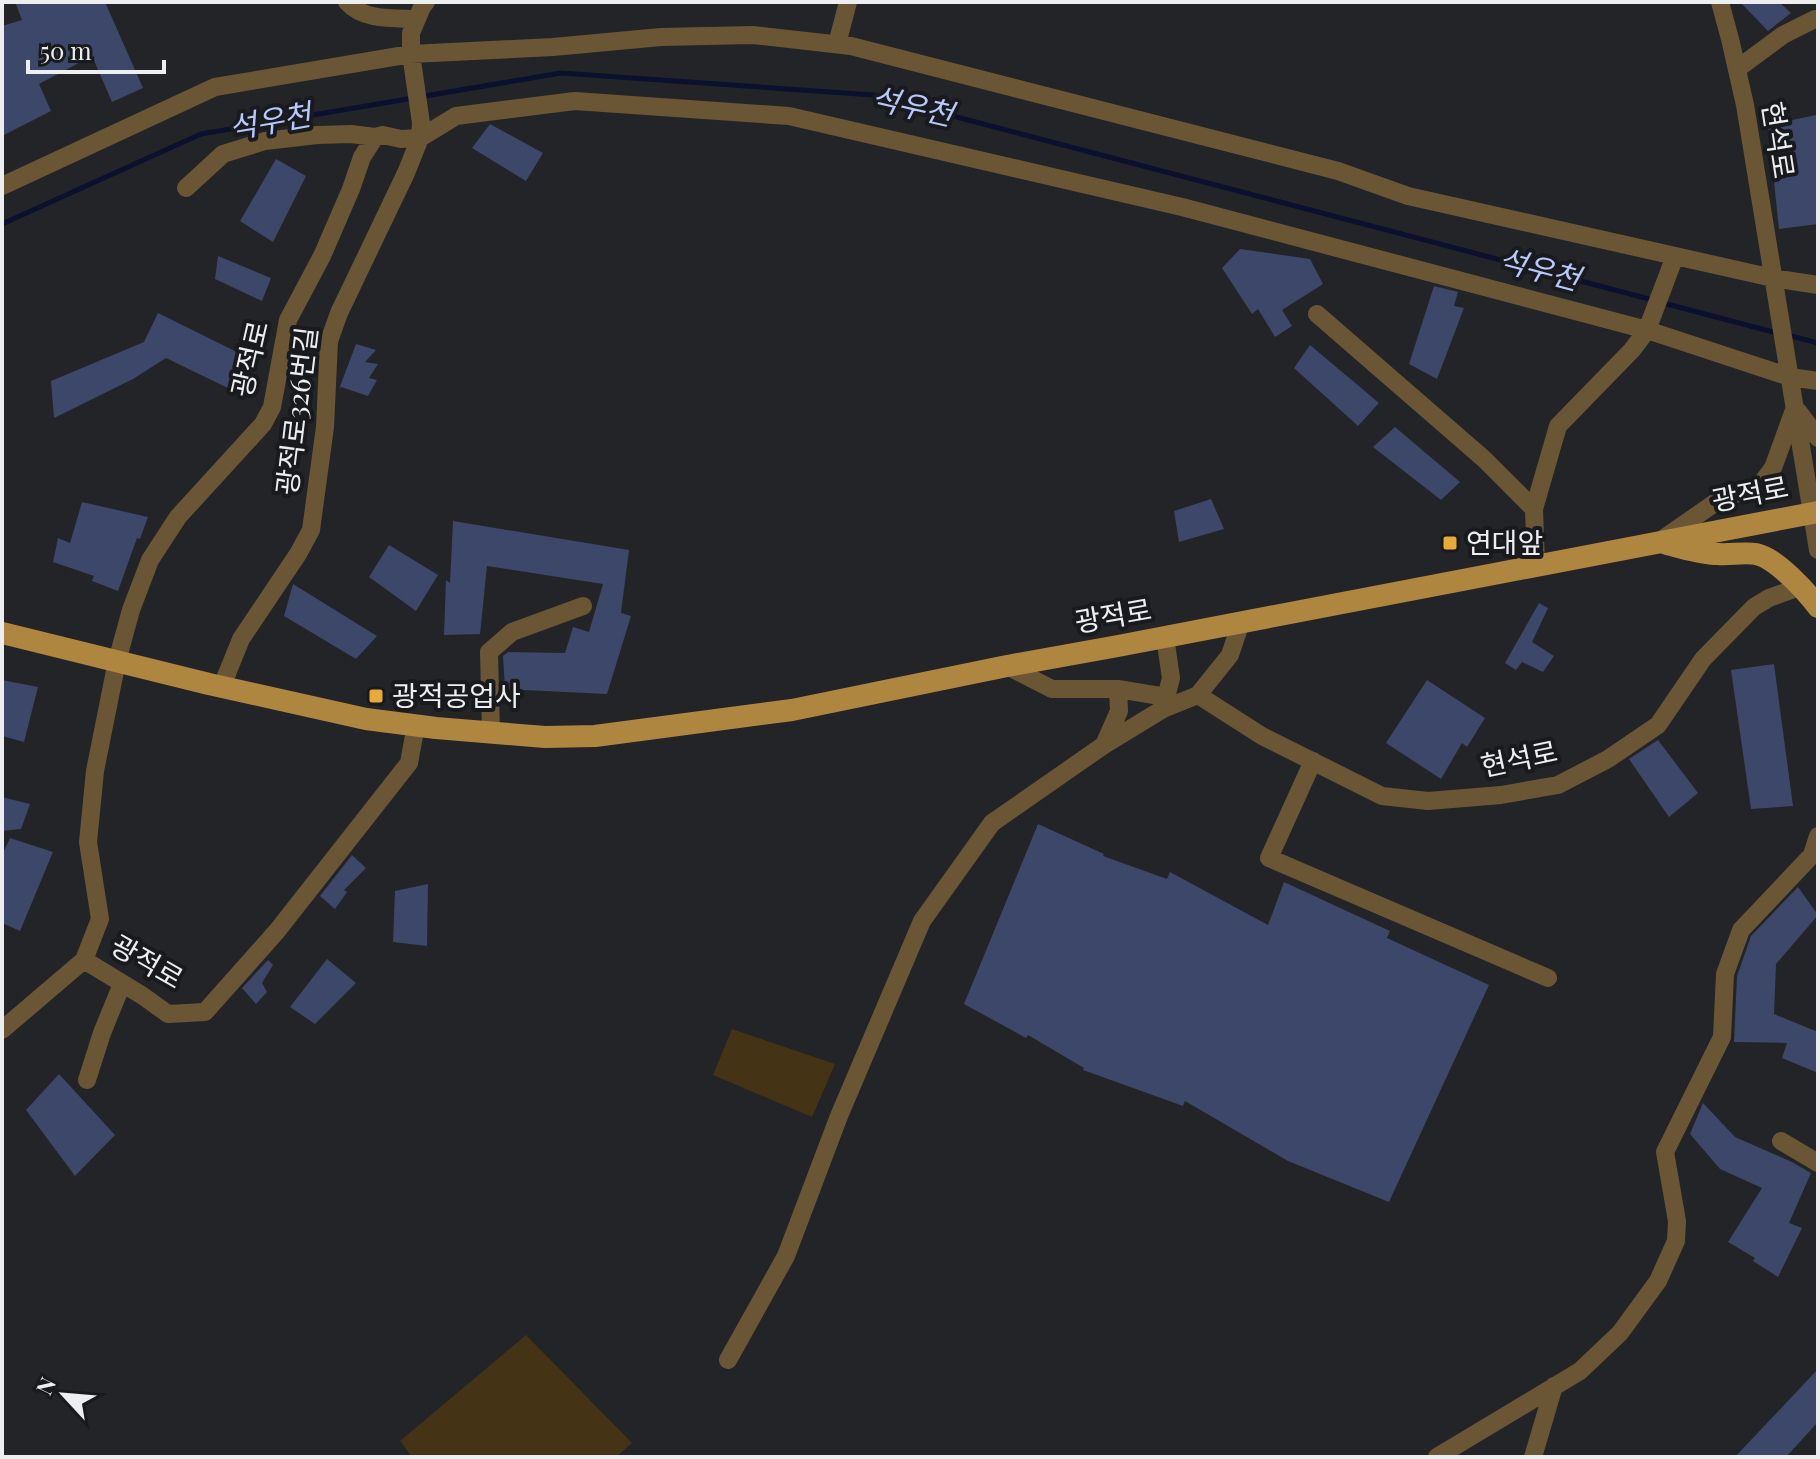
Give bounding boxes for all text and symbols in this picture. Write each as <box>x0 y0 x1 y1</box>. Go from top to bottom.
scale bar <box>28 24 164 74</box>
text: 50 m <box>40 34 92 66</box>
water label: 석우천 <box>868 76 961 135</box>
water label: 석우천 <box>225 93 317 147</box>
street label: 현석로 <box>1755 99 1804 181</box>
water label: 석우천 <box>1494 238 1588 299</box>
street label: 광적로 <box>222 317 275 400</box>
street label: 광적로326번길 <box>267 325 324 497</box>
street label: 광적로 <box>1708 467 1791 518</box>
place label: 연대앞 <box>1466 523 1543 560</box>
marker: 연대앞 <box>1441 534 1459 552</box>
street label: 광적로 <box>1071 590 1154 639</box>
place label: 광적공업사 <box>392 676 521 713</box>
marker: 광적공업사 <box>367 687 385 705</box>
street label: 현석로 <box>1477 731 1560 784</box>
street label: 광적로 <box>105 925 190 996</box>
north arrow <box>24 1355 104 1435</box>
text: N <box>28 1372 62 1400</box>

